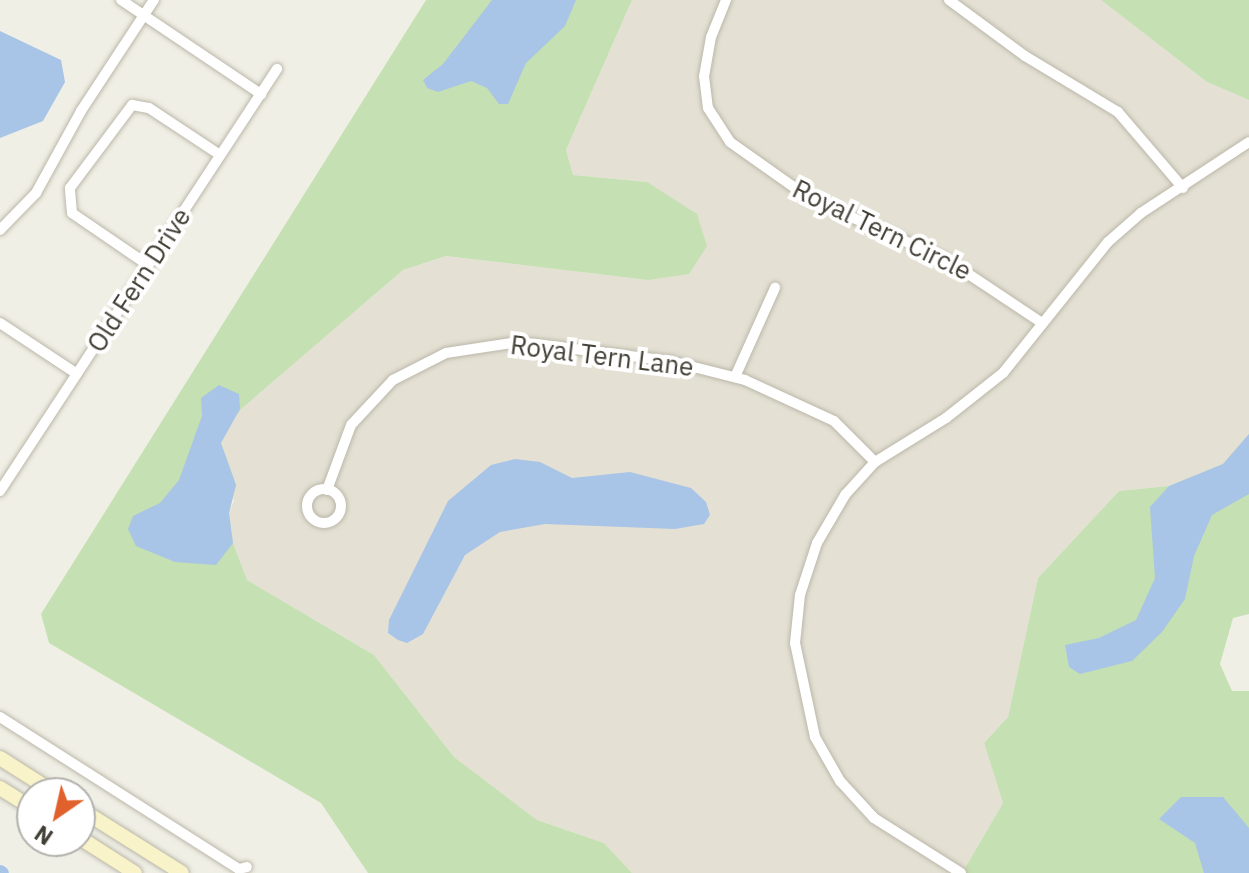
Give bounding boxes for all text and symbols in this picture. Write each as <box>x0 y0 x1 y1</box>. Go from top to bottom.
street label: Royal Tern Circle <box>788 173 976 287</box>
street label: Old Fern Drive <box>81 202 197 358</box>
street label: Royal Tern Lane <box>509 329 695 383</box>
north arrow <box>16 777 96 857</box>
text: N <box>29 819 58 852</box>

